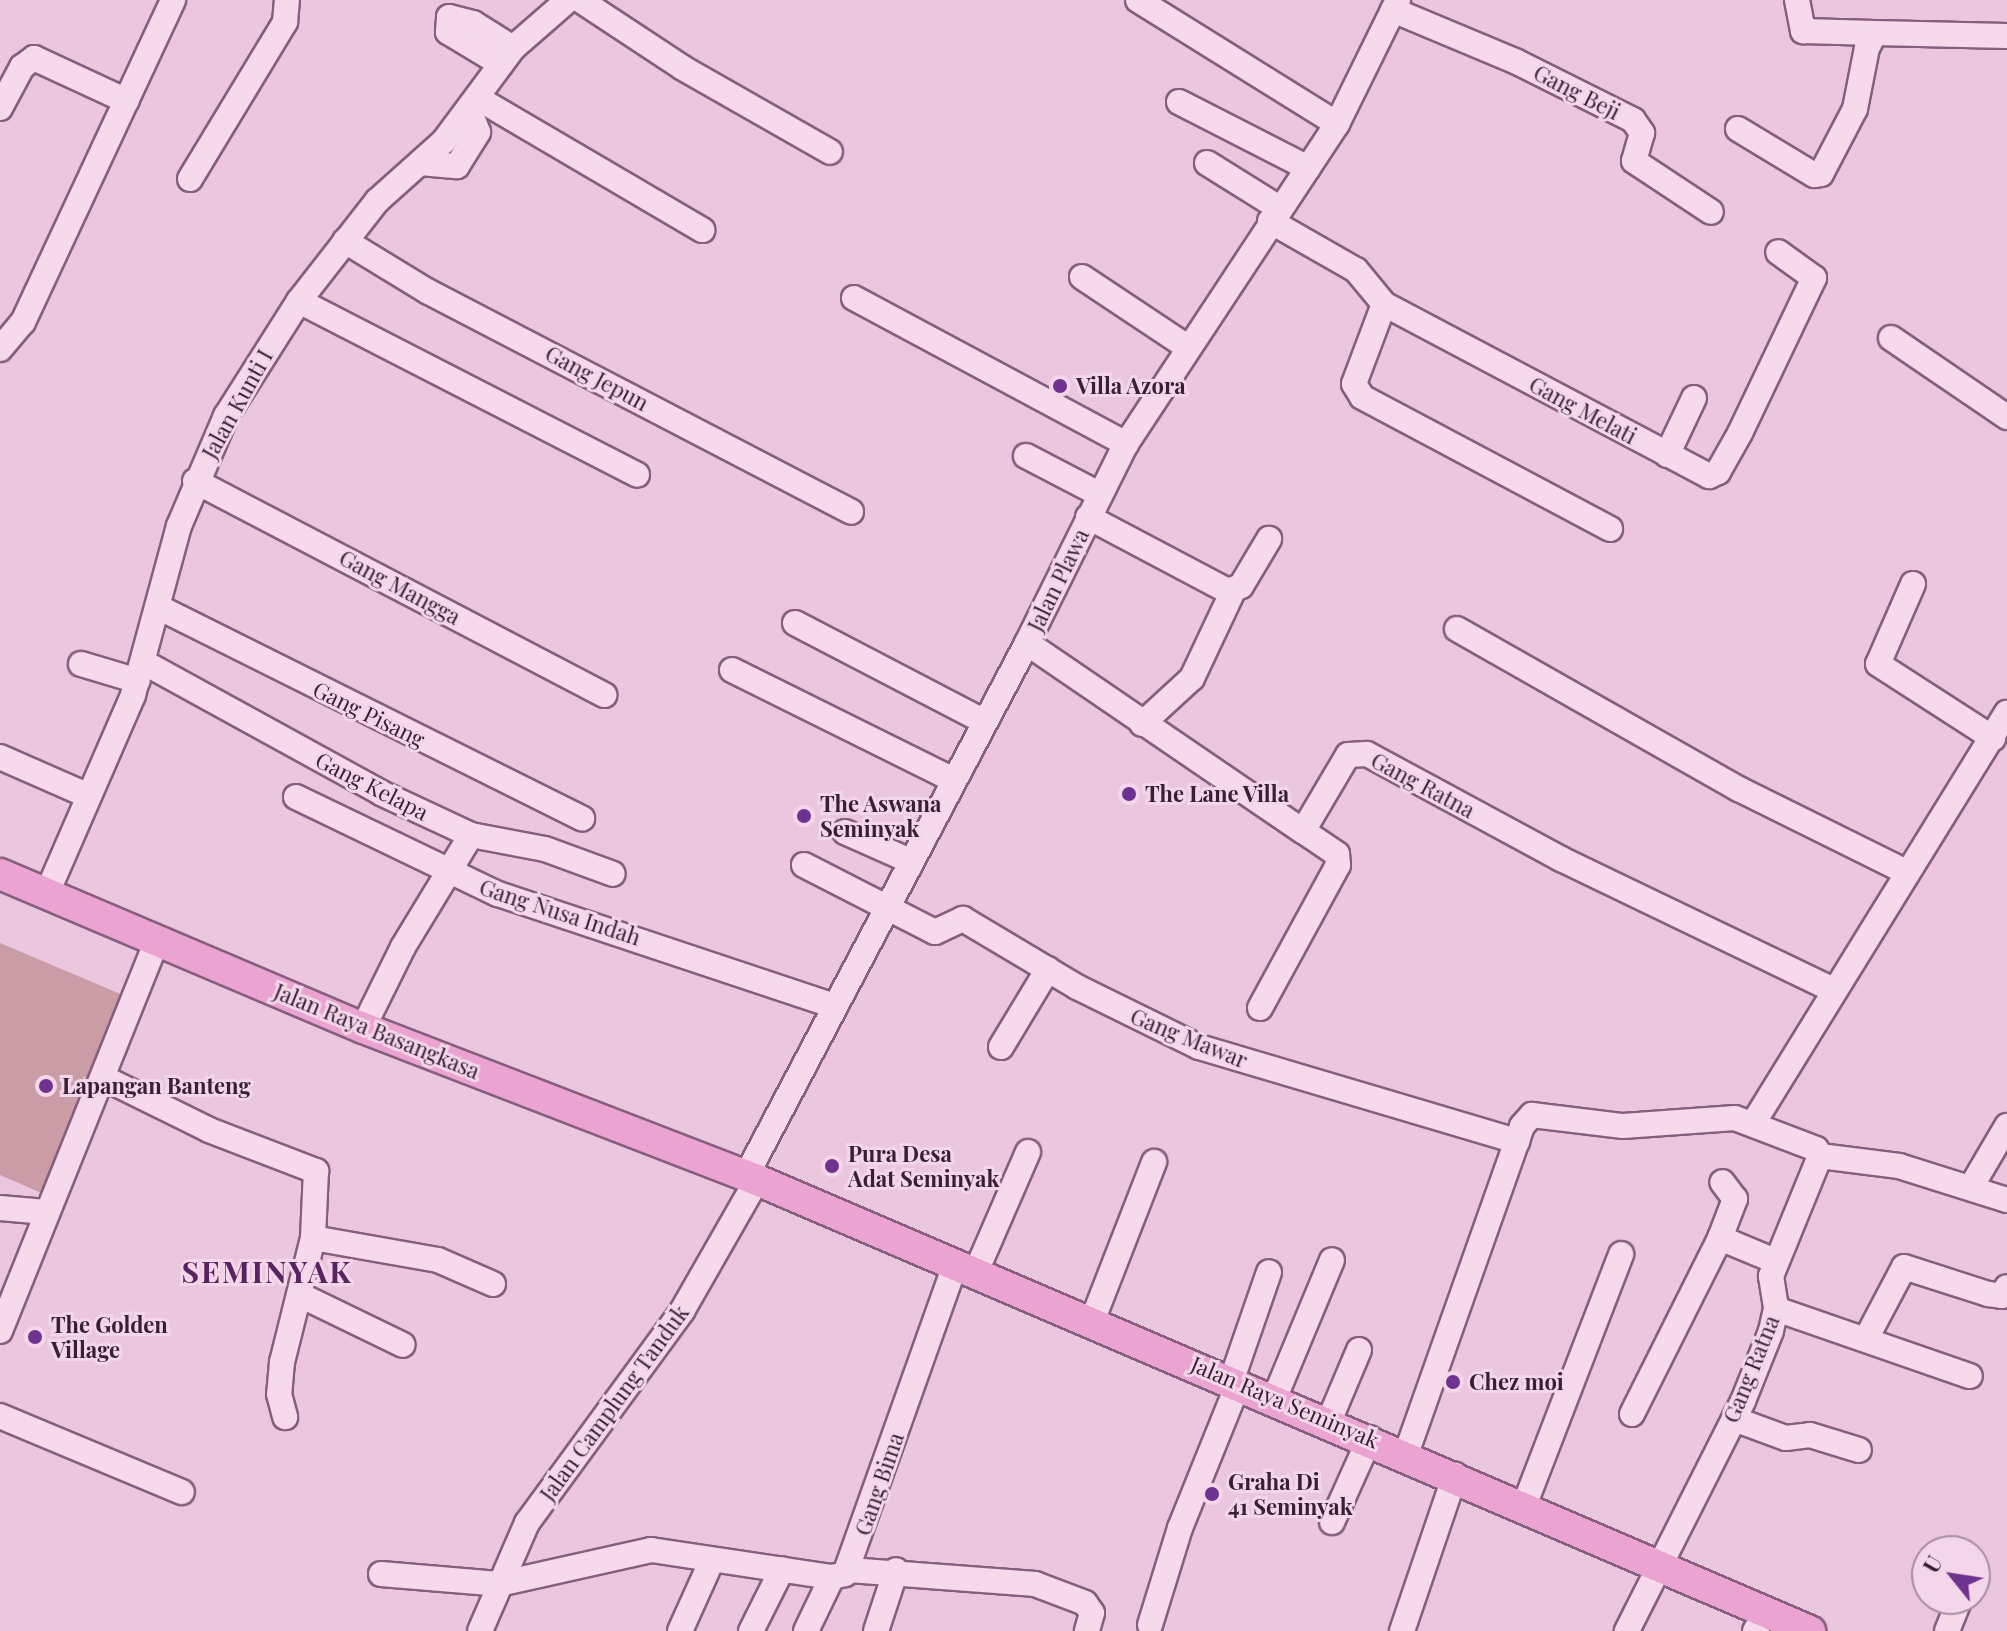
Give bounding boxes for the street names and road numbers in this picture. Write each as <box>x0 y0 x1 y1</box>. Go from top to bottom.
street label: Gang Beji <box>1529 59 1625 125</box>
street label: Gang Jepun <box>541 340 653 416</box>
street label: Jalan Kunti I <box>196 345 278 463</box>
street label: Gang Melati <box>1525 371 1641 449</box>
street label: Jalan Plawa <box>1022 524 1094 636</box>
street label: Gang Mangga <box>335 544 465 630</box>
street label: Gang Pisang <box>309 676 429 752</box>
street label: Gang Kelapa <box>311 746 433 826</box>
street label: Gang Ratna <box>1367 747 1479 823</box>
street label: Gang Nusa Indah <box>476 874 644 950</box>
street label: Jalan Raya Basangkasa <box>270 978 484 1084</box>
street label: Gang Mawar <box>1127 1003 1251 1073</box>
street label: Jalan Camplung Tanduk <box>534 1300 694 1506</box>
street label: Gang Ratna <box>1718 1311 1784 1427</box>
street label: Jalan Raya Seminyak <box>1187 1350 1383 1454</box>
street label: Gang Bima <box>849 1429 909 1539</box>

